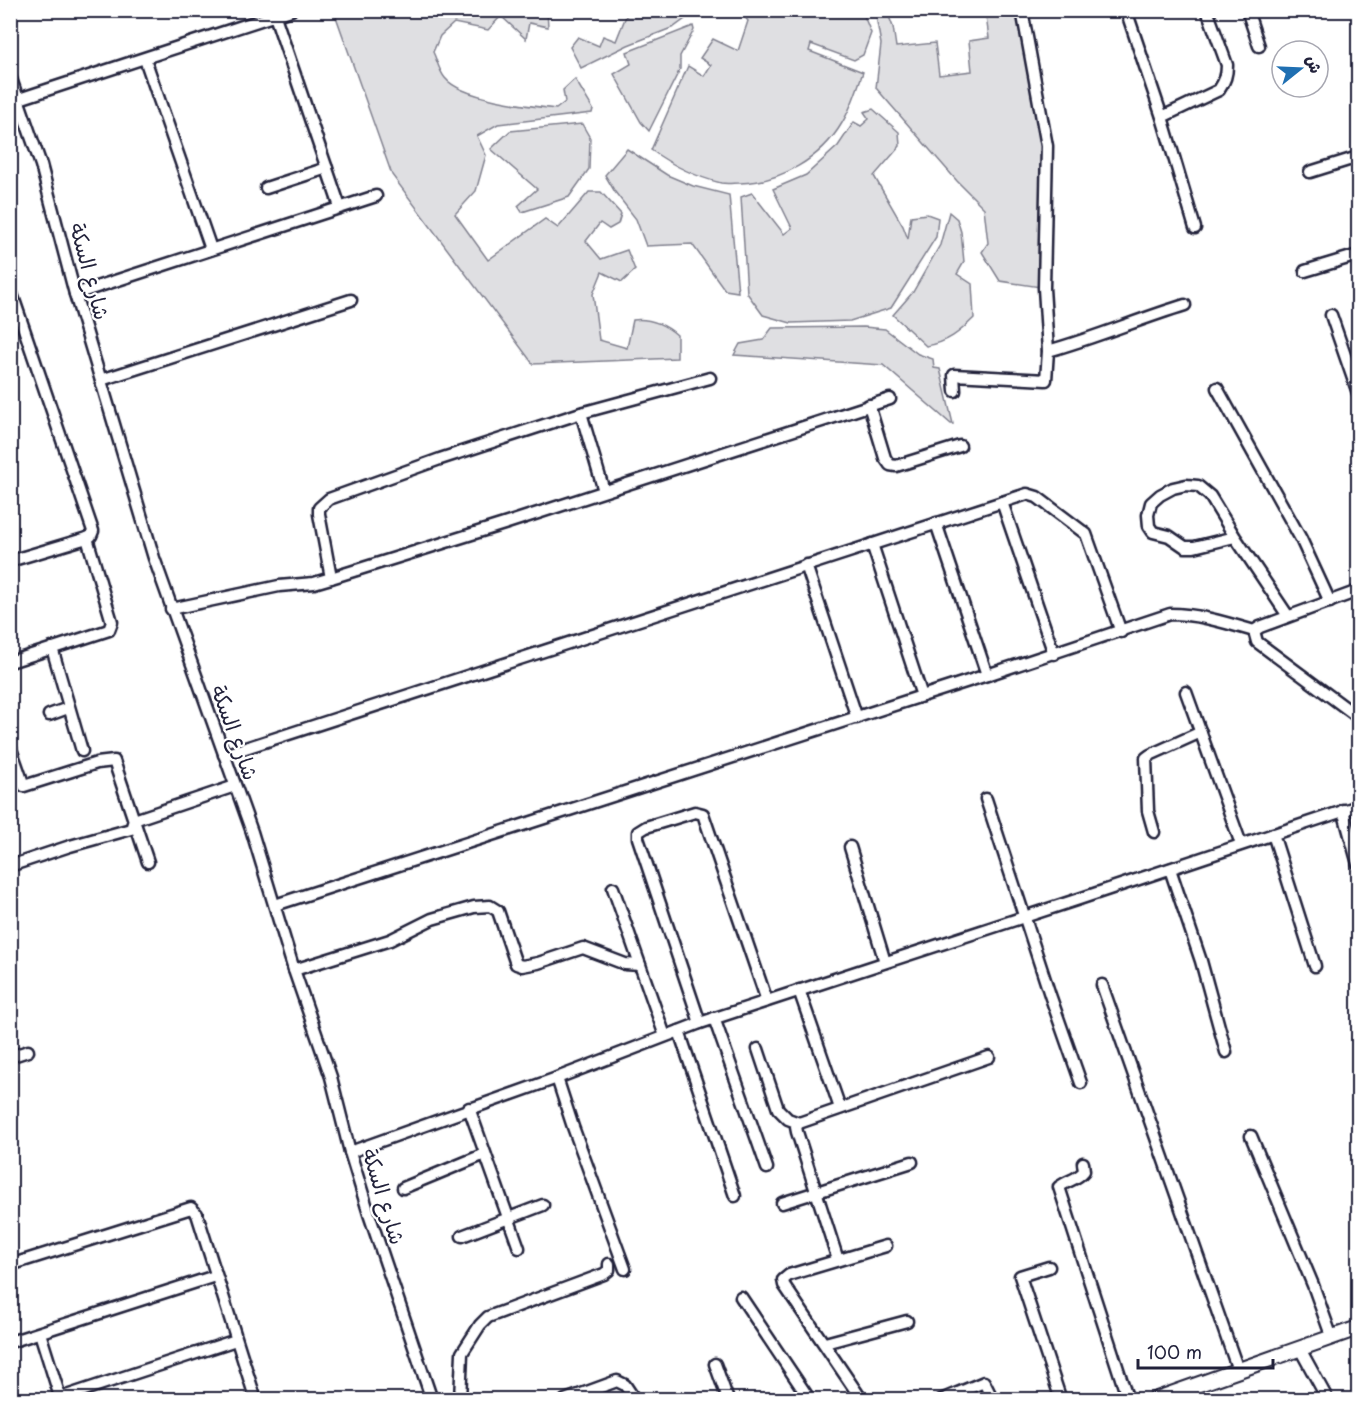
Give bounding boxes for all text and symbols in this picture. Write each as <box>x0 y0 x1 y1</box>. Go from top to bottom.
north arrow <box>1270 39 1330 99</box>
text: ش <box>1301 52 1329 76</box>
street label: شارع السكة <box>62 219 119 323</box>
street label: شارع السكة <box>203 680 268 784</box>
street label: شارع السكة <box>354 1144 415 1248</box>
scale bar <box>1138 1332 1273 1370</box>
text: 100 m <box>1147 1338 1202 1365</box>

